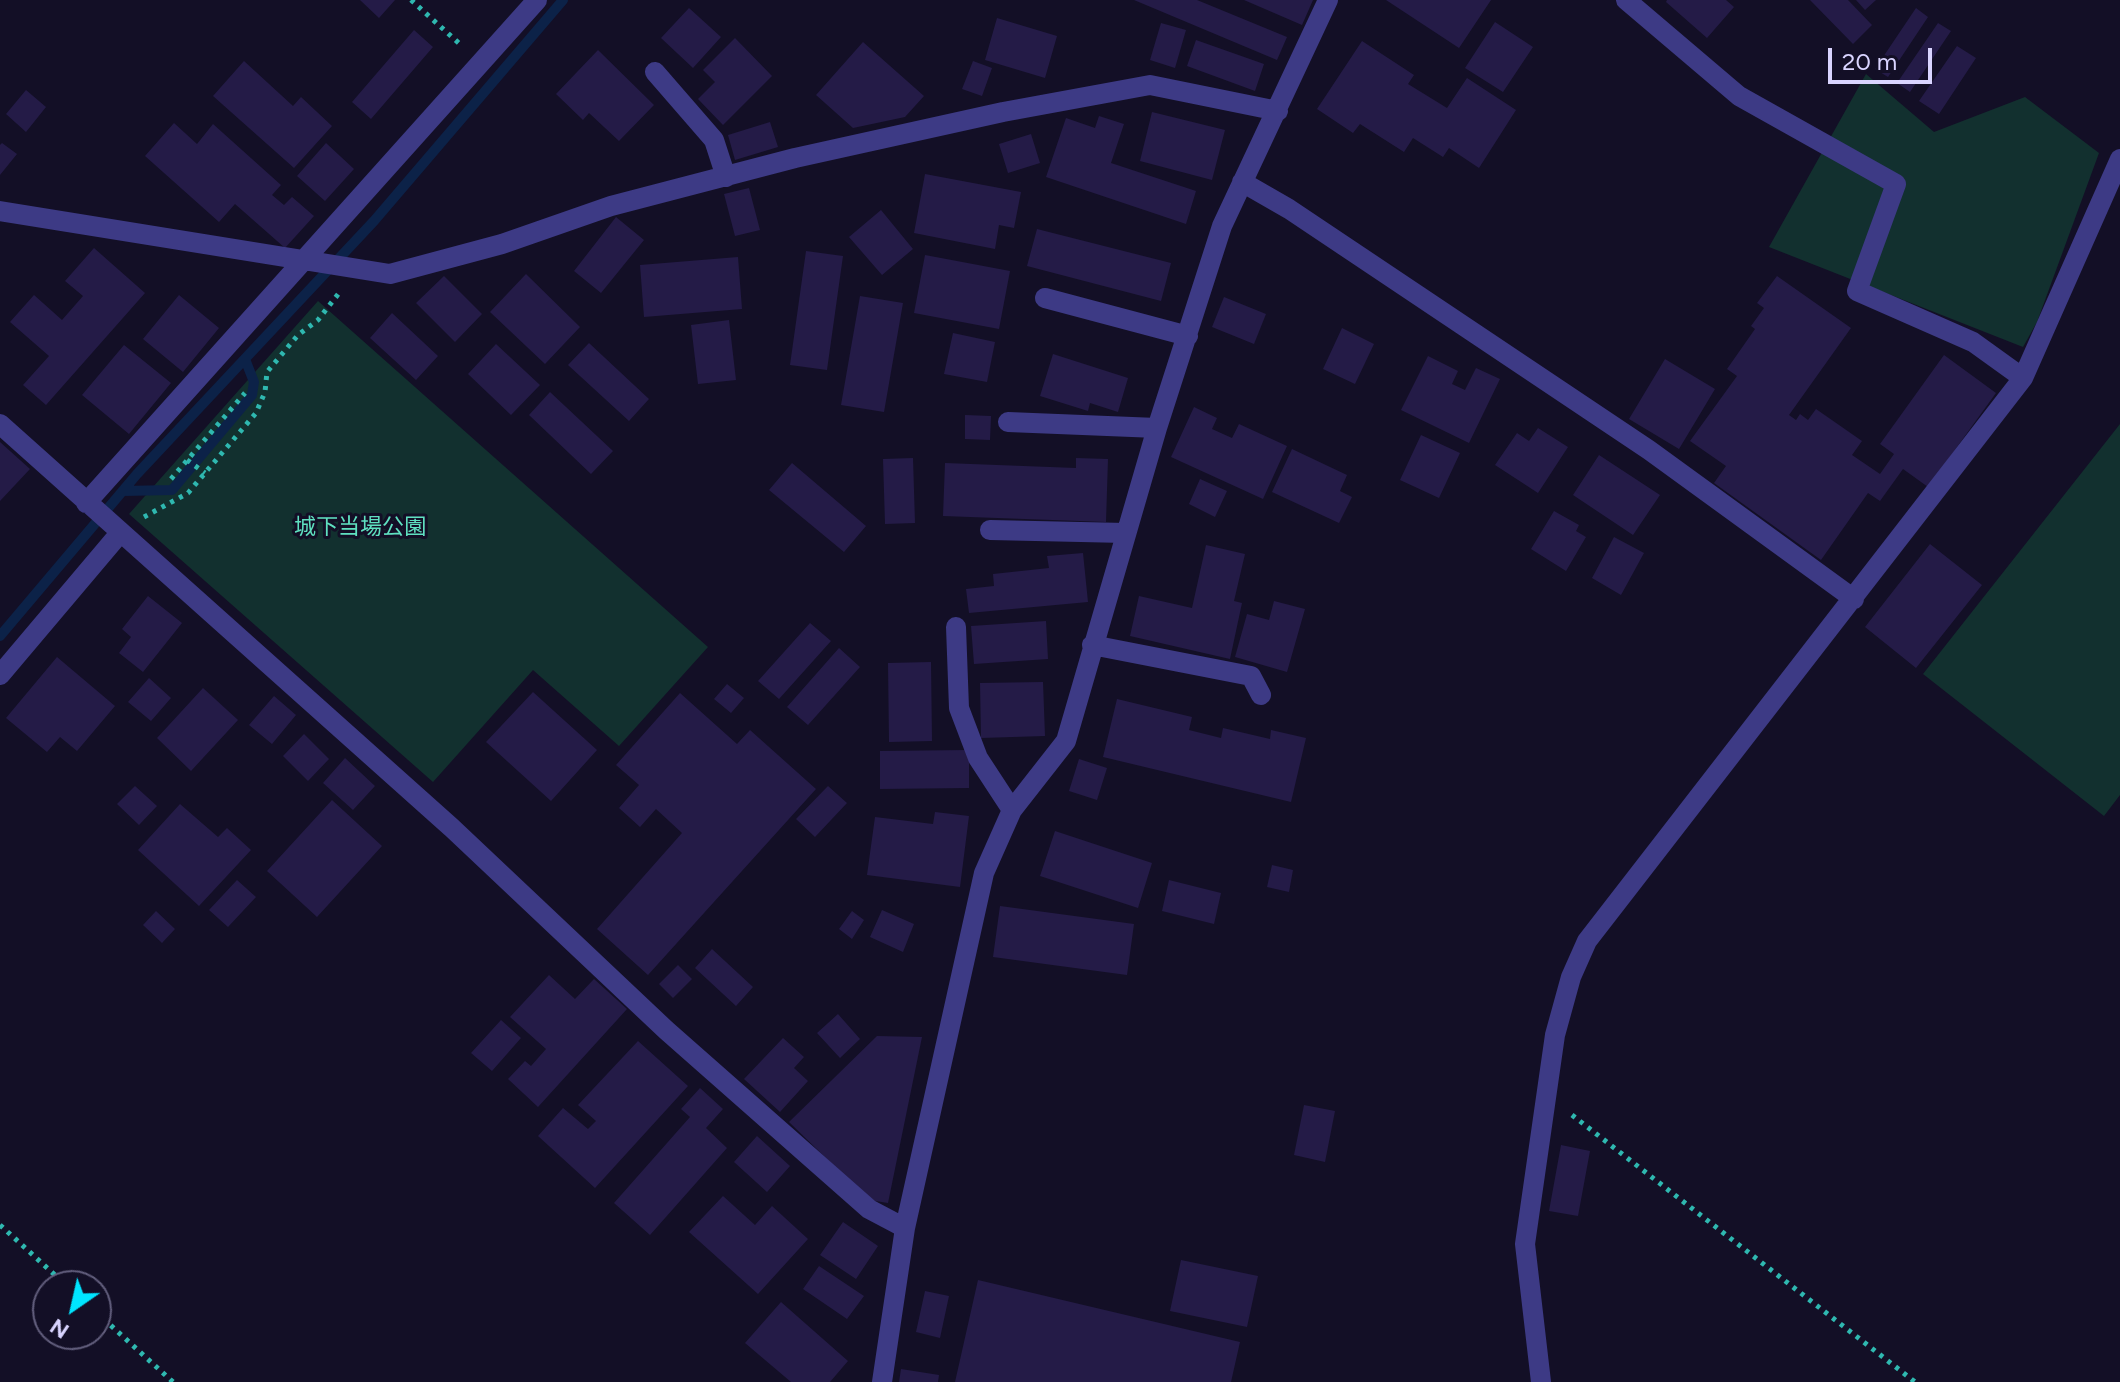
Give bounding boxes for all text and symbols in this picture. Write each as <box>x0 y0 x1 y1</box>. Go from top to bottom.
scale bar <box>1832 32 1936 82</box>
text: 20 m <box>1842 47 1897 76</box>
park label: 城下当場公園 <box>294 515 426 541</box>
north arrow <box>32 1270 112 1350</box>
text: N <box>45 1313 74 1345</box>

